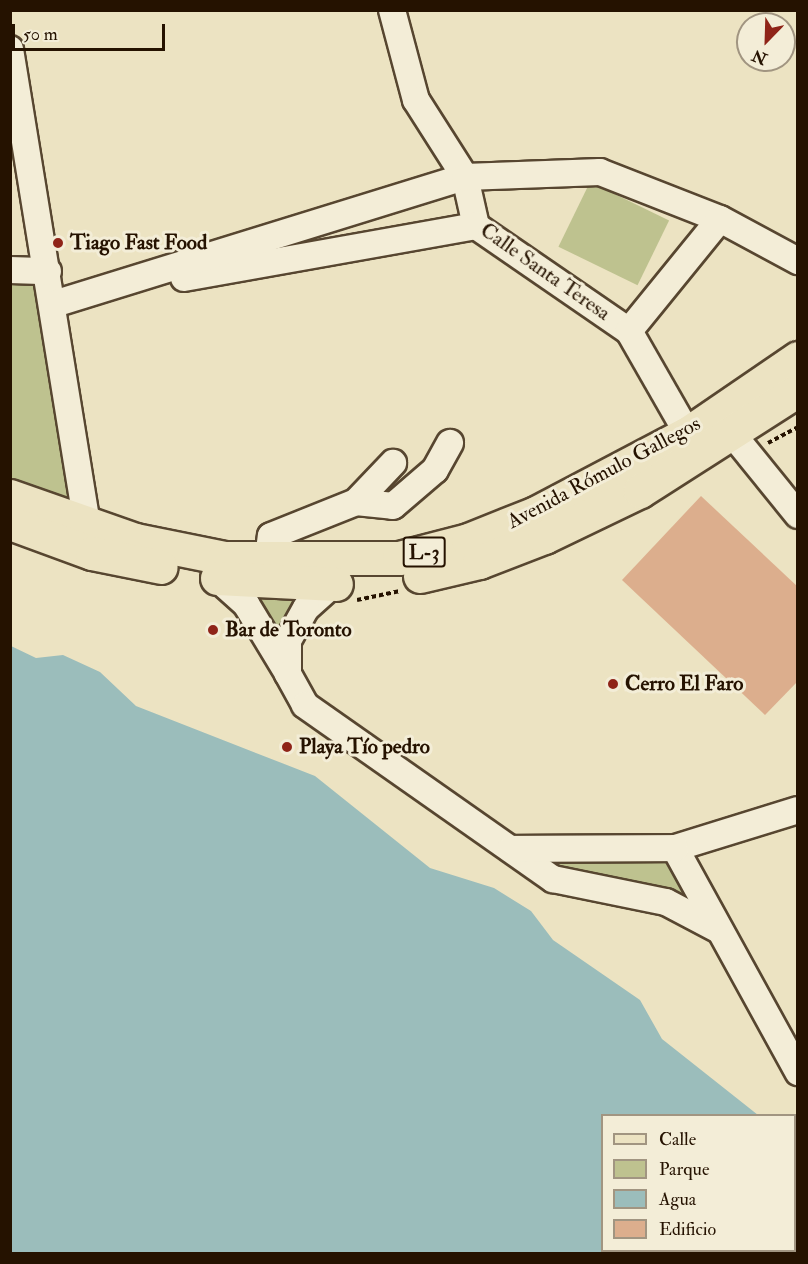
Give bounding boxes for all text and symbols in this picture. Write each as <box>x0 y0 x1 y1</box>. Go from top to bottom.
scale bar <box>15 12 168 50</box>
north arrow <box>736 12 796 72</box>
text: 50 m <box>23 23 58 46</box>
text: N <box>749 45 770 69</box>
street label: Calle Santa Teresa <box>475 218 615 326</box>
place label: Tiago Fast Food <box>70 230 207 256</box>
marker: Tiago Fast Food <box>51 236 65 250</box>
street label: Avenida Rómulo Gallegos <box>503 411 705 535</box>
road number: L-3 <box>402 535 446 569</box>
place label: Bar de Toronto <box>225 617 352 643</box>
marker: Bar de Toronto <box>206 623 220 637</box>
place label: Cerro El Faro <box>625 671 743 697</box>
marker: Cerro El Faro <box>606 677 620 691</box>
place label: Playa Tío pedro <box>299 734 430 760</box>
marker: Playa Tío pedro <box>280 740 294 754</box>
legend <box>601 1114 796 1252</box>
text: Calle <box>659 1128 696 1151</box>
text: Parque <box>659 1158 709 1181</box>
text: Agua <box>659 1188 696 1211</box>
text: Edificio <box>659 1218 716 1241</box>

